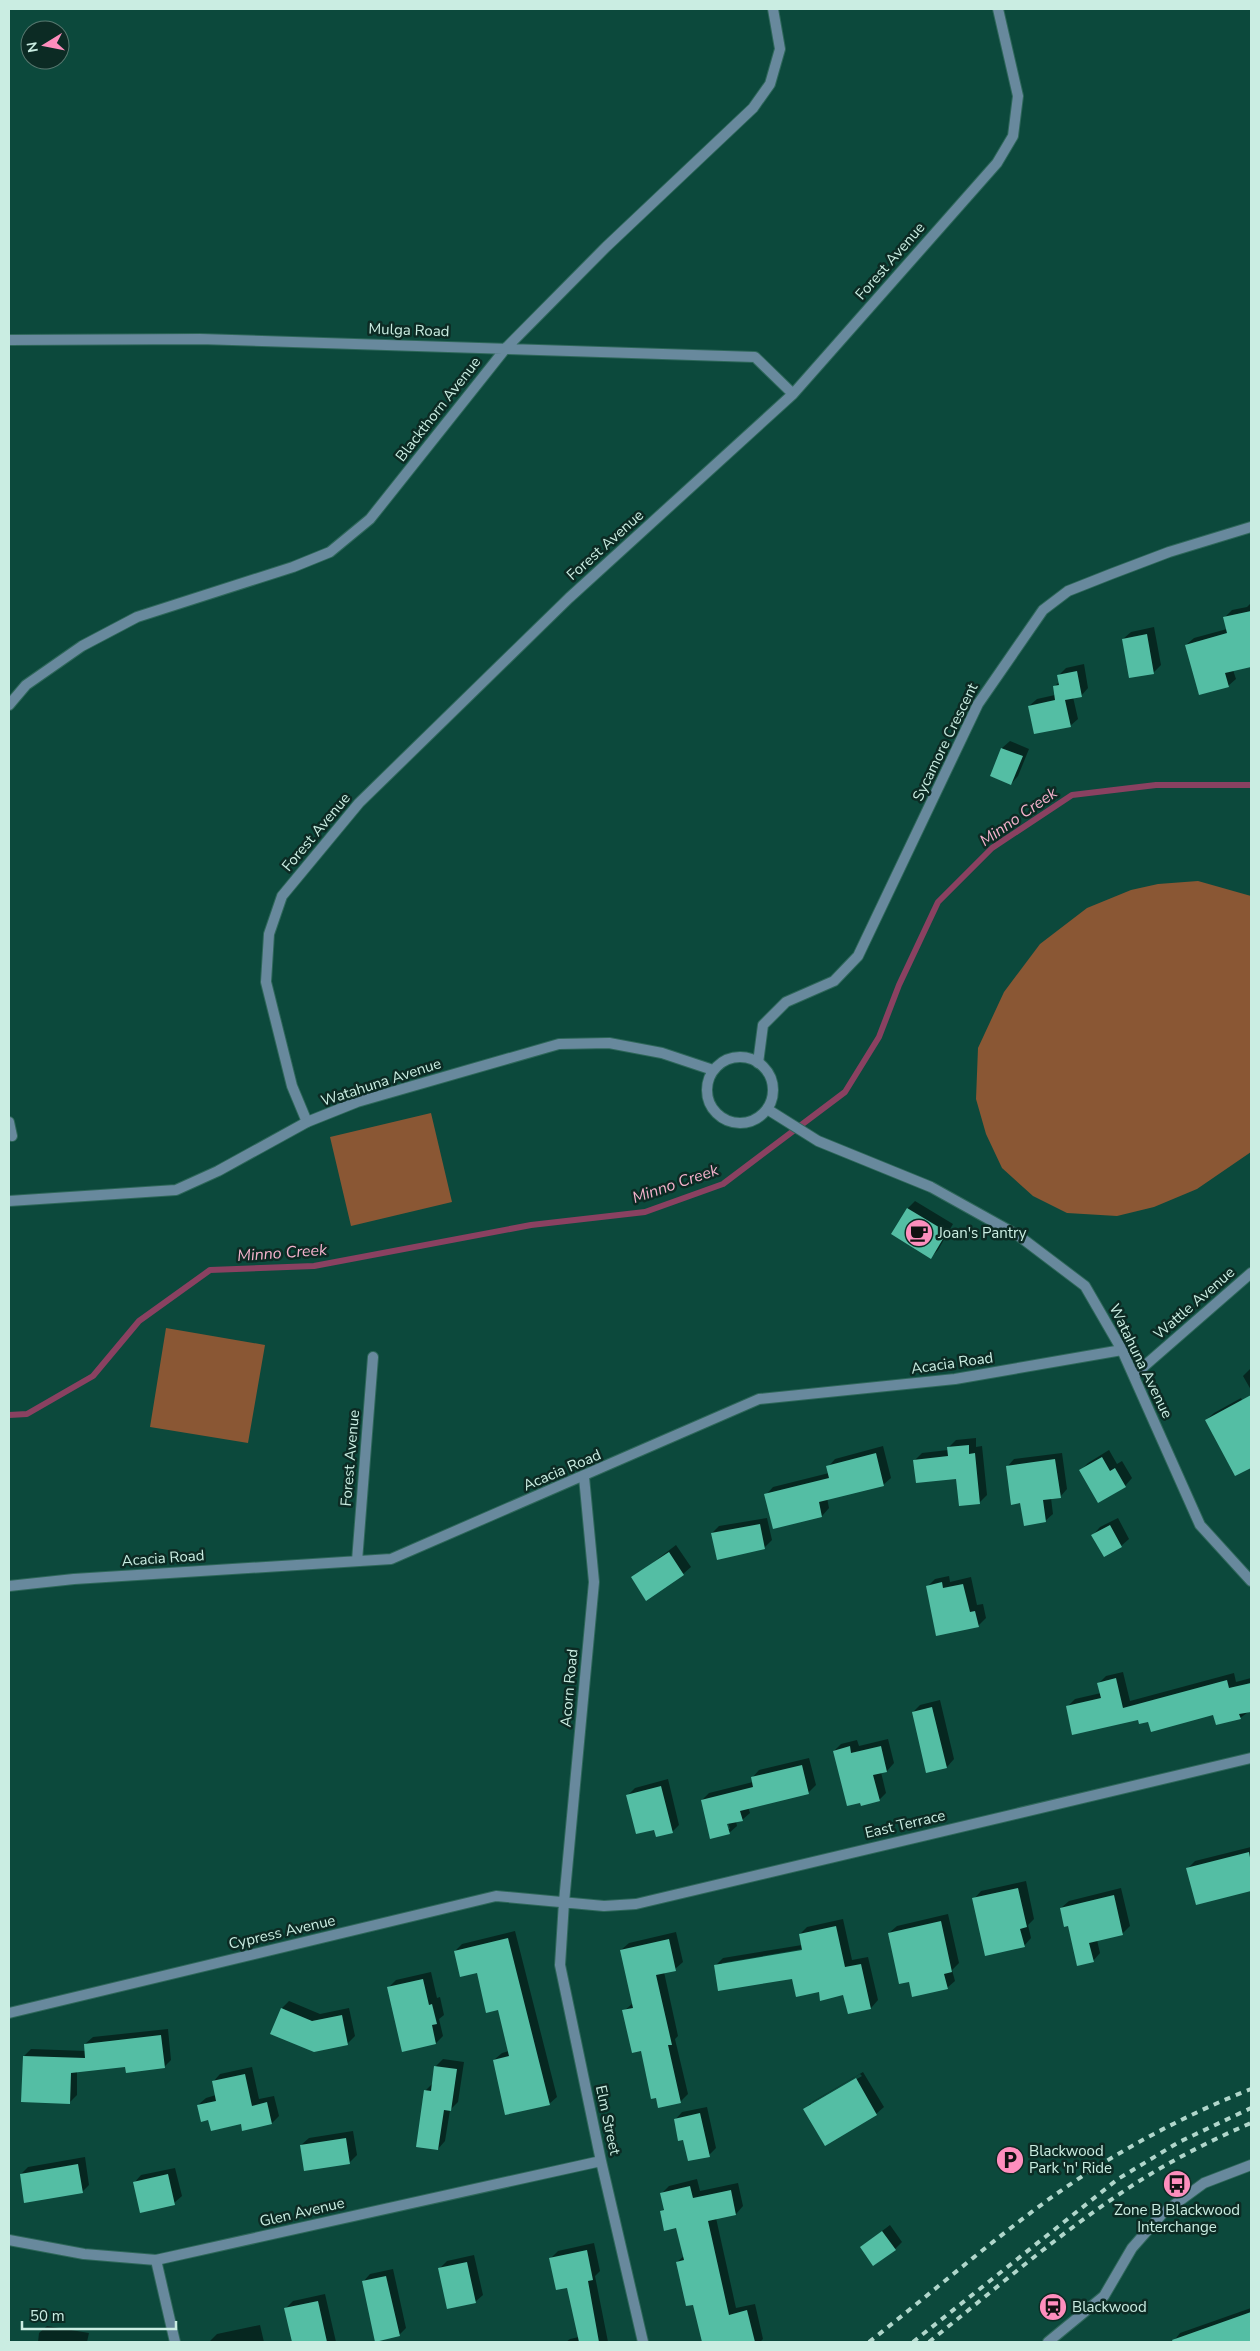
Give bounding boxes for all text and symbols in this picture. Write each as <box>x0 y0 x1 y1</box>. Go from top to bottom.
north arrow <box>20 20 70 70</box>
text: N <box>22 40 43 54</box>
street label: Forest Avenue <box>851 218 929 304</box>
street label: Mulga Road <box>368 319 450 341</box>
street label: Blackthorn Avenue <box>391 353 485 465</box>
street label: Forest Avenue <box>562 505 648 585</box>
street label: Sycamore Crescent <box>908 679 983 804</box>
water label: Minno Creek <box>975 781 1063 852</box>
street label: Forest Avenue <box>277 788 355 876</box>
street label: Watahuna Avenue <box>318 1053 444 1111</box>
water label: Minno Creek <box>629 1159 722 1209</box>
cafe icon: Joan's Pantry <box>904 1218 934 1248</box>
place label: Joan's Pantry <box>937 1223 1027 1243</box>
water label: Minno Creek <box>236 1239 329 1267</box>
street label: Wattle Avenue <box>1149 1262 1239 1344</box>
street label: Watahuna Avenue <box>1105 1300 1177 1422</box>
street label: Acacia Road <box>910 1347 994 1379</box>
street label: Forest Avenue <box>336 1409 364 1507</box>
street label: Acacia Road <box>520 1445 604 1495</box>
street label: Acacia Road <box>121 1545 205 1571</box>
street label: Acorn Road <box>556 1648 582 1728</box>
street label: East Terrace <box>863 1805 947 1843</box>
street label: Cypress Avenue <box>227 1910 337 1954</box>
street label: Elm Street <box>591 2083 625 2157</box>
place label: Blackwood Park 'n' Ride <box>1029 2141 1112 2178</box>
parking icon: Blackwood Park 'n' Ride <box>995 2145 1025 2175</box>
bus stop icon: Zone B Blackwood Interchange <box>1162 2169 1192 2199</box>
street label: Glen Avenue <box>258 2193 346 2231</box>
place label: Zone B Blackwood Interchange <box>1114 2200 1240 2237</box>
station icon: Blackwood <box>1038 2292 1068 2322</box>
place label: Blackwood <box>1072 2297 1147 2317</box>
scale bar <box>22 2298 176 2330</box>
text: 50 m <box>30 2306 65 2326</box>

